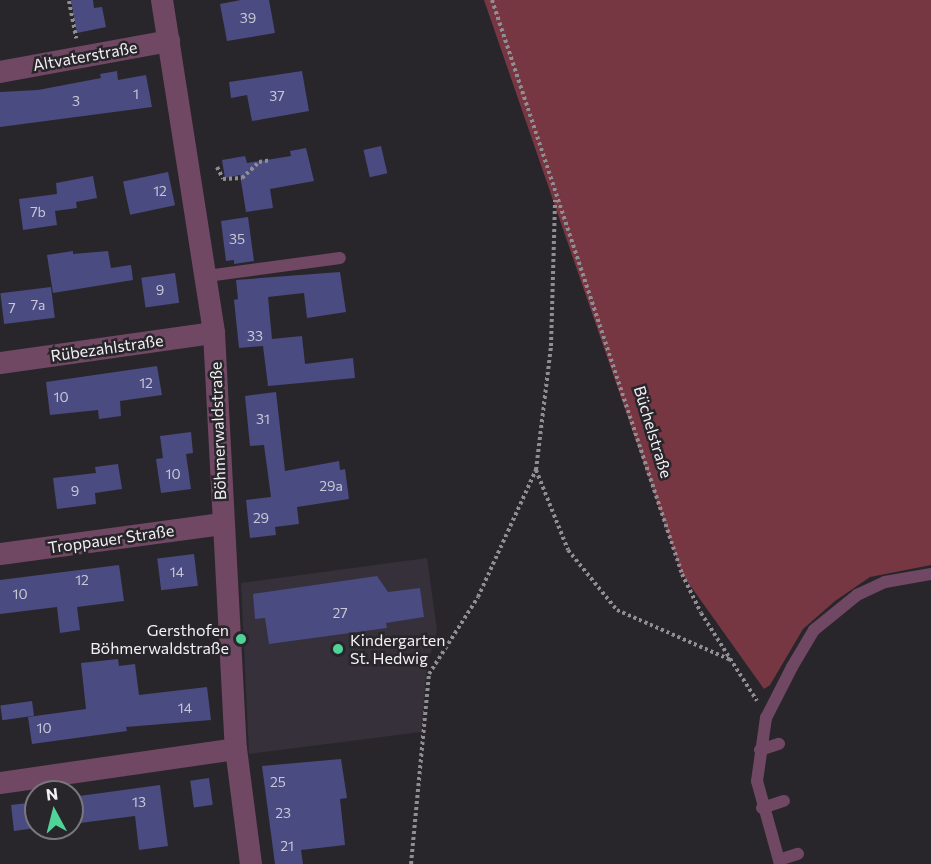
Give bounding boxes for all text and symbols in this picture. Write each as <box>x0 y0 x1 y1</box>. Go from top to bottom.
house number: 39 <box>240 10 256 26</box>
street label: Altvaterstraße <box>31 37 139 75</box>
house number: 1 <box>133 86 139 102</box>
house number: 37 <box>269 88 285 104</box>
house number: 3 <box>72 93 80 109</box>
house number: 12 <box>153 183 167 199</box>
house number: 7b <box>30 204 46 220</box>
house number: 35 <box>229 231 245 247</box>
house number: 9 <box>156 282 164 298</box>
house number: 7a <box>31 297 45 313</box>
house number: 7 <box>8 300 16 316</box>
house number: 33 <box>247 328 263 344</box>
street label: Rübezahlstraße <box>49 331 165 365</box>
street label: Böhmerwaldstraße <box>206 361 230 501</box>
house number: 12 <box>139 375 153 391</box>
street label: Büchelstraße <box>630 384 676 480</box>
house number: 10 <box>53 389 69 405</box>
house number: 31 <box>256 411 270 427</box>
house number: 10 <box>165 466 181 482</box>
house number: 29a <box>319 478 343 494</box>
house number: 9 <box>71 483 79 499</box>
house number: 29 <box>253 510 269 526</box>
street label: Troppauer Straße <box>47 521 175 557</box>
house number: 14 <box>170 564 184 580</box>
house number: 12 <box>75 572 89 588</box>
house number: 10 <box>12 586 28 602</box>
house number: 27 <box>332 605 348 621</box>
place label: Gersthofen Böhmerwaldstraße <box>90 620 229 658</box>
place label: Kindergarten St. Hedwig <box>350 630 445 668</box>
marker: Gersthofen Böhmerwaldstraße <box>234 632 248 646</box>
marker: Kindergarten St. Hedwig <box>331 642 345 656</box>
house number: 14 <box>178 700 192 716</box>
house number: 10 <box>36 720 52 736</box>
house number: 25 <box>270 774 286 790</box>
north arrow <box>24 780 84 840</box>
text: N <box>45 783 59 804</box>
house number: 13 <box>132 794 146 810</box>
house number: 23 <box>275 805 291 821</box>
house number: 21 <box>280 838 294 854</box>

